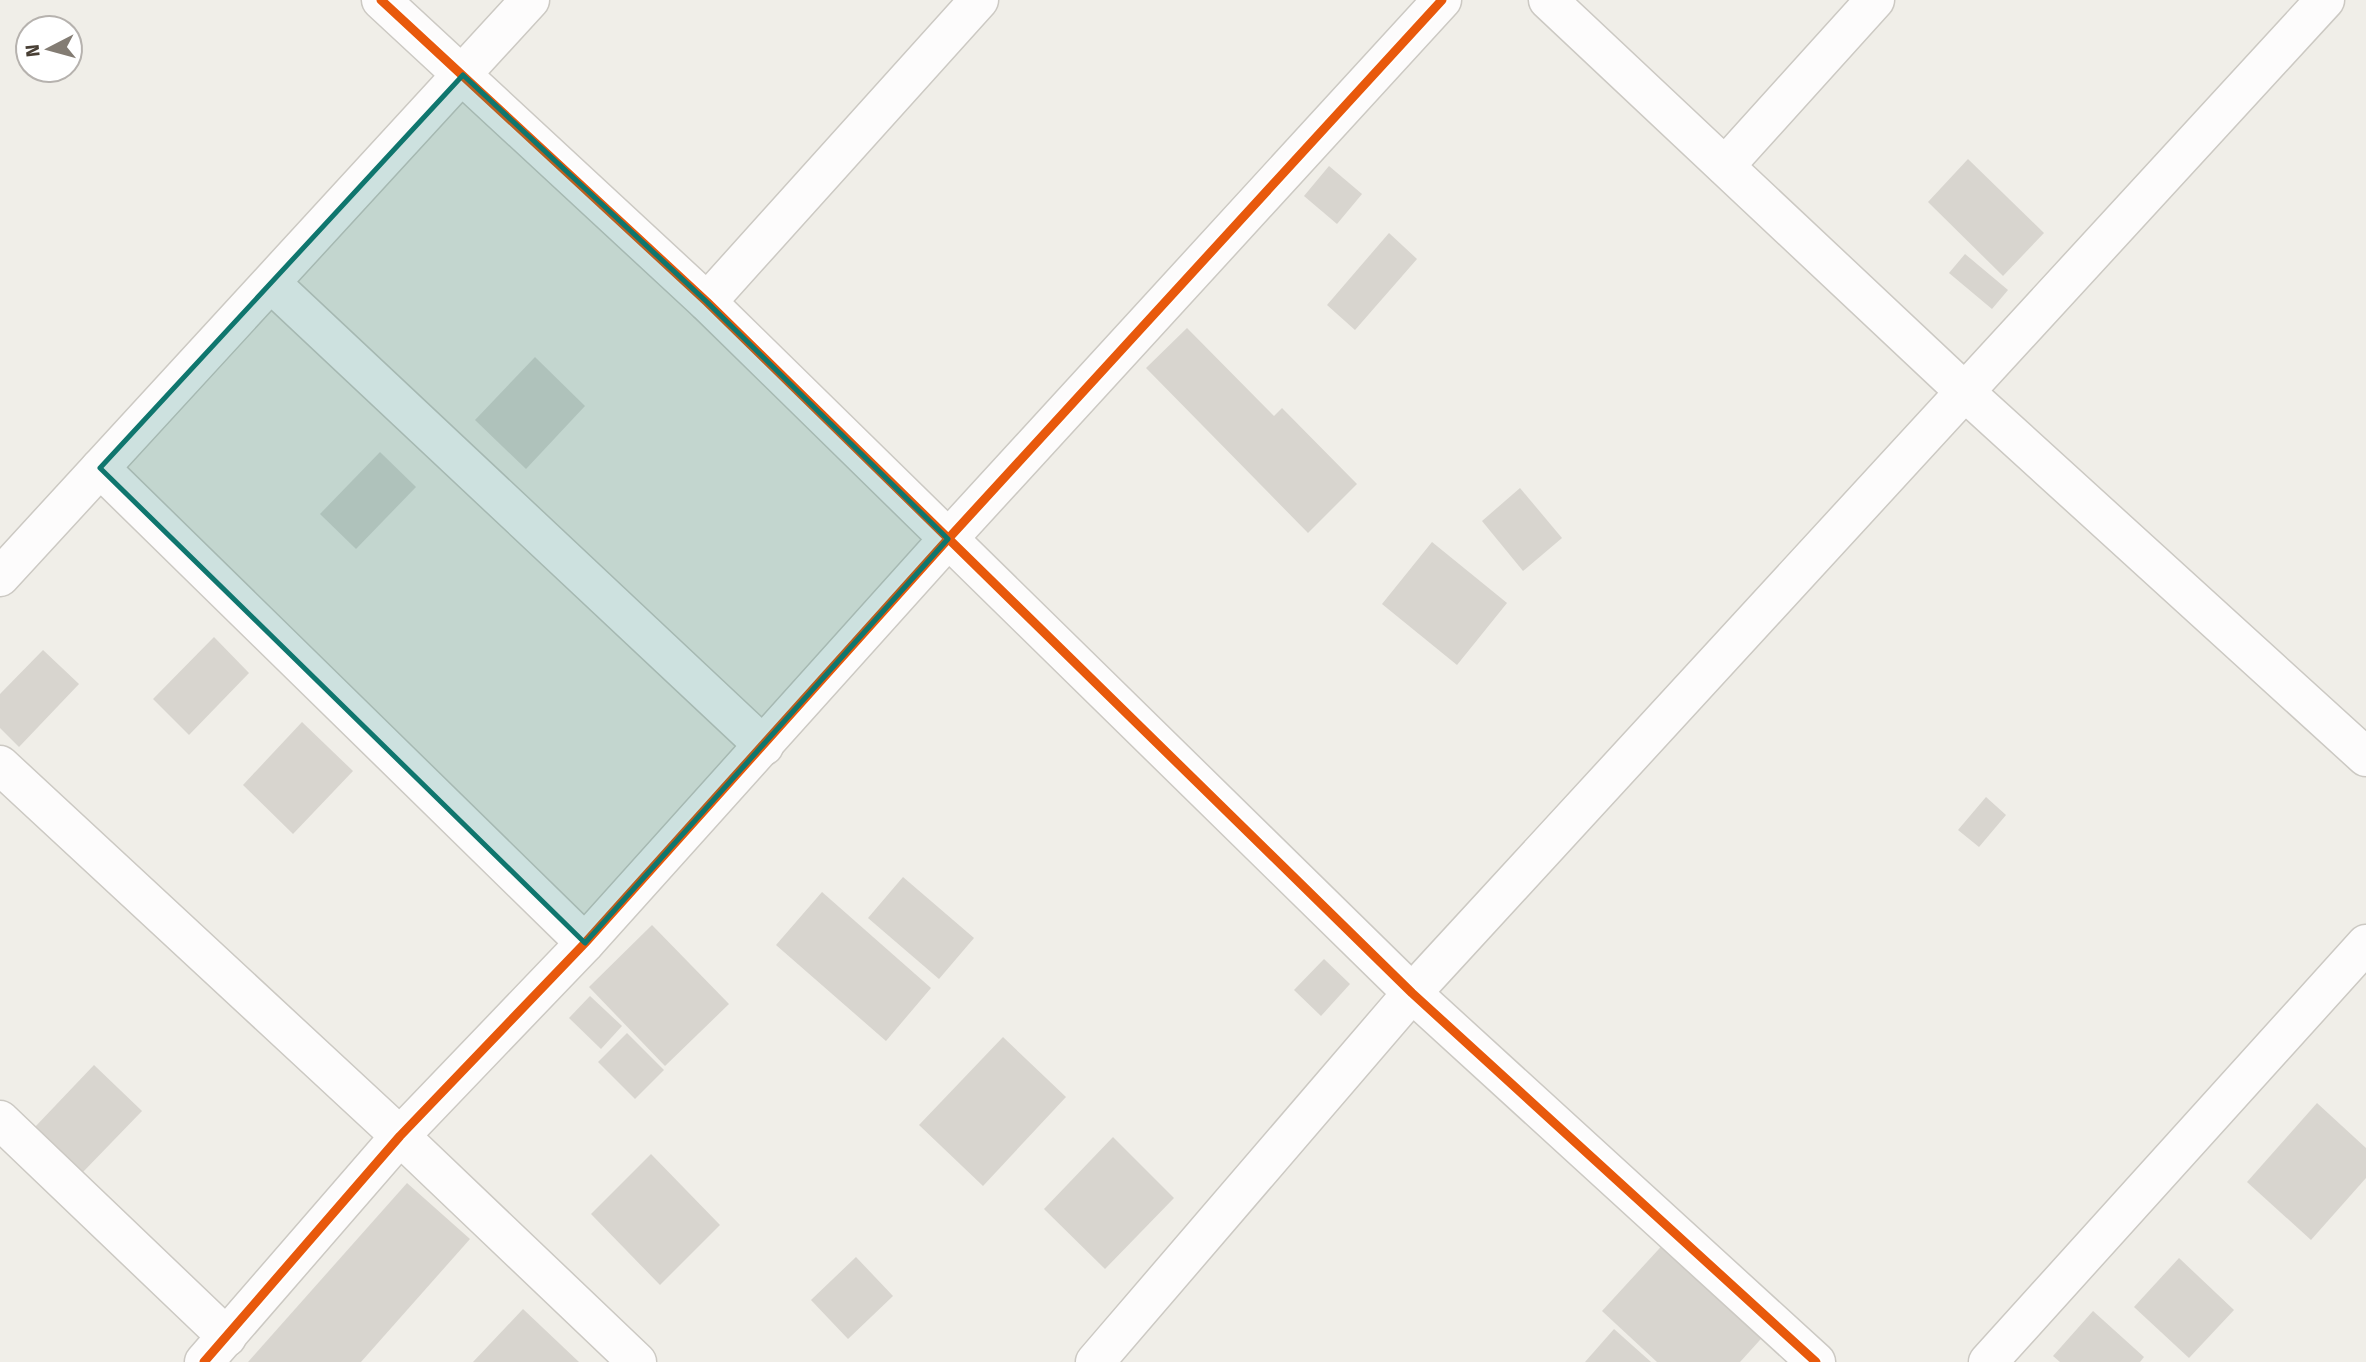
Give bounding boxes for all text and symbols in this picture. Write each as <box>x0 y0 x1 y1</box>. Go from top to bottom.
north arrow <box>14 14 84 84</box>
text: N <box>20 43 45 58</box>

